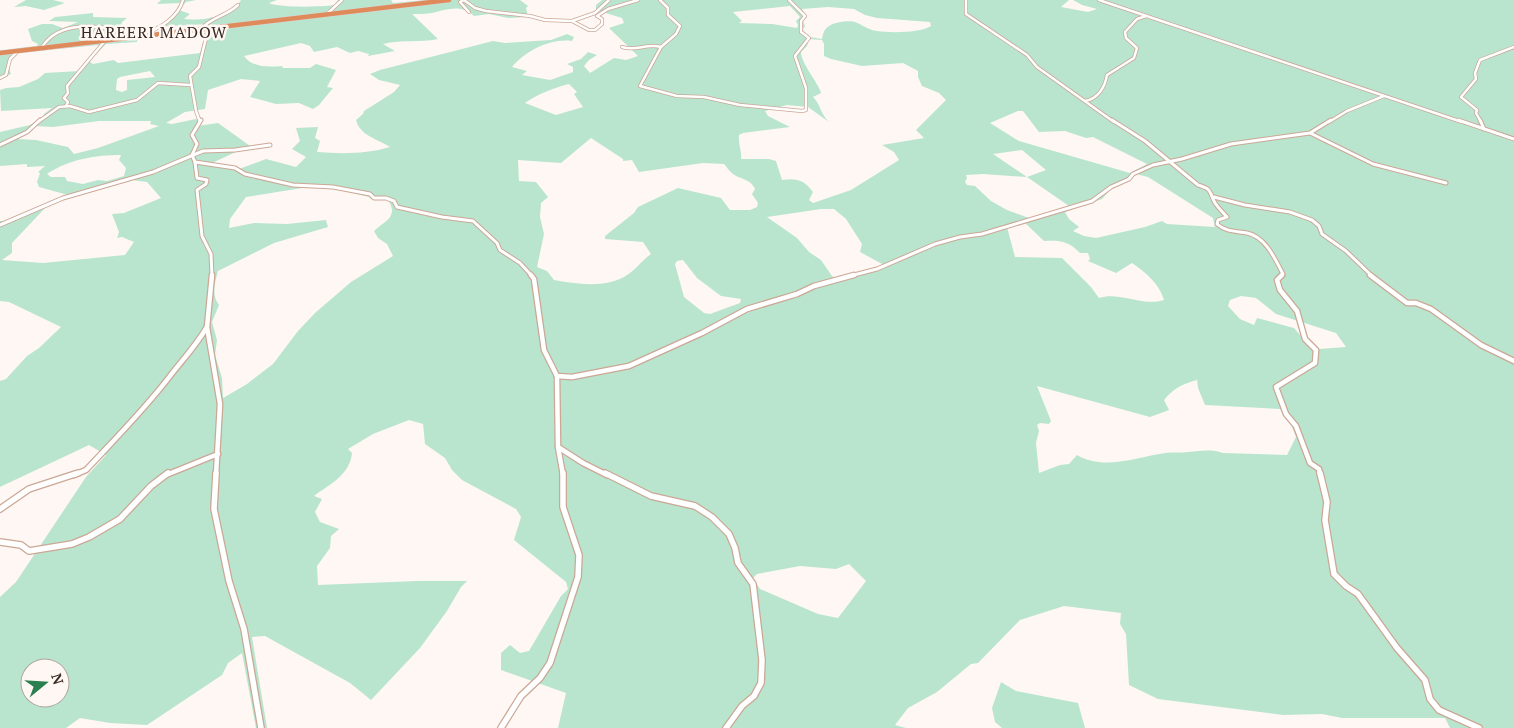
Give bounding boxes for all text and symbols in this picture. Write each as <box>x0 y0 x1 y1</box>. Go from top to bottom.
district label: HAREERI MADOW <box>81 21 227 43</box>
north arrow <box>20 658 70 708</box>
text: N <box>47 671 69 687</box>

